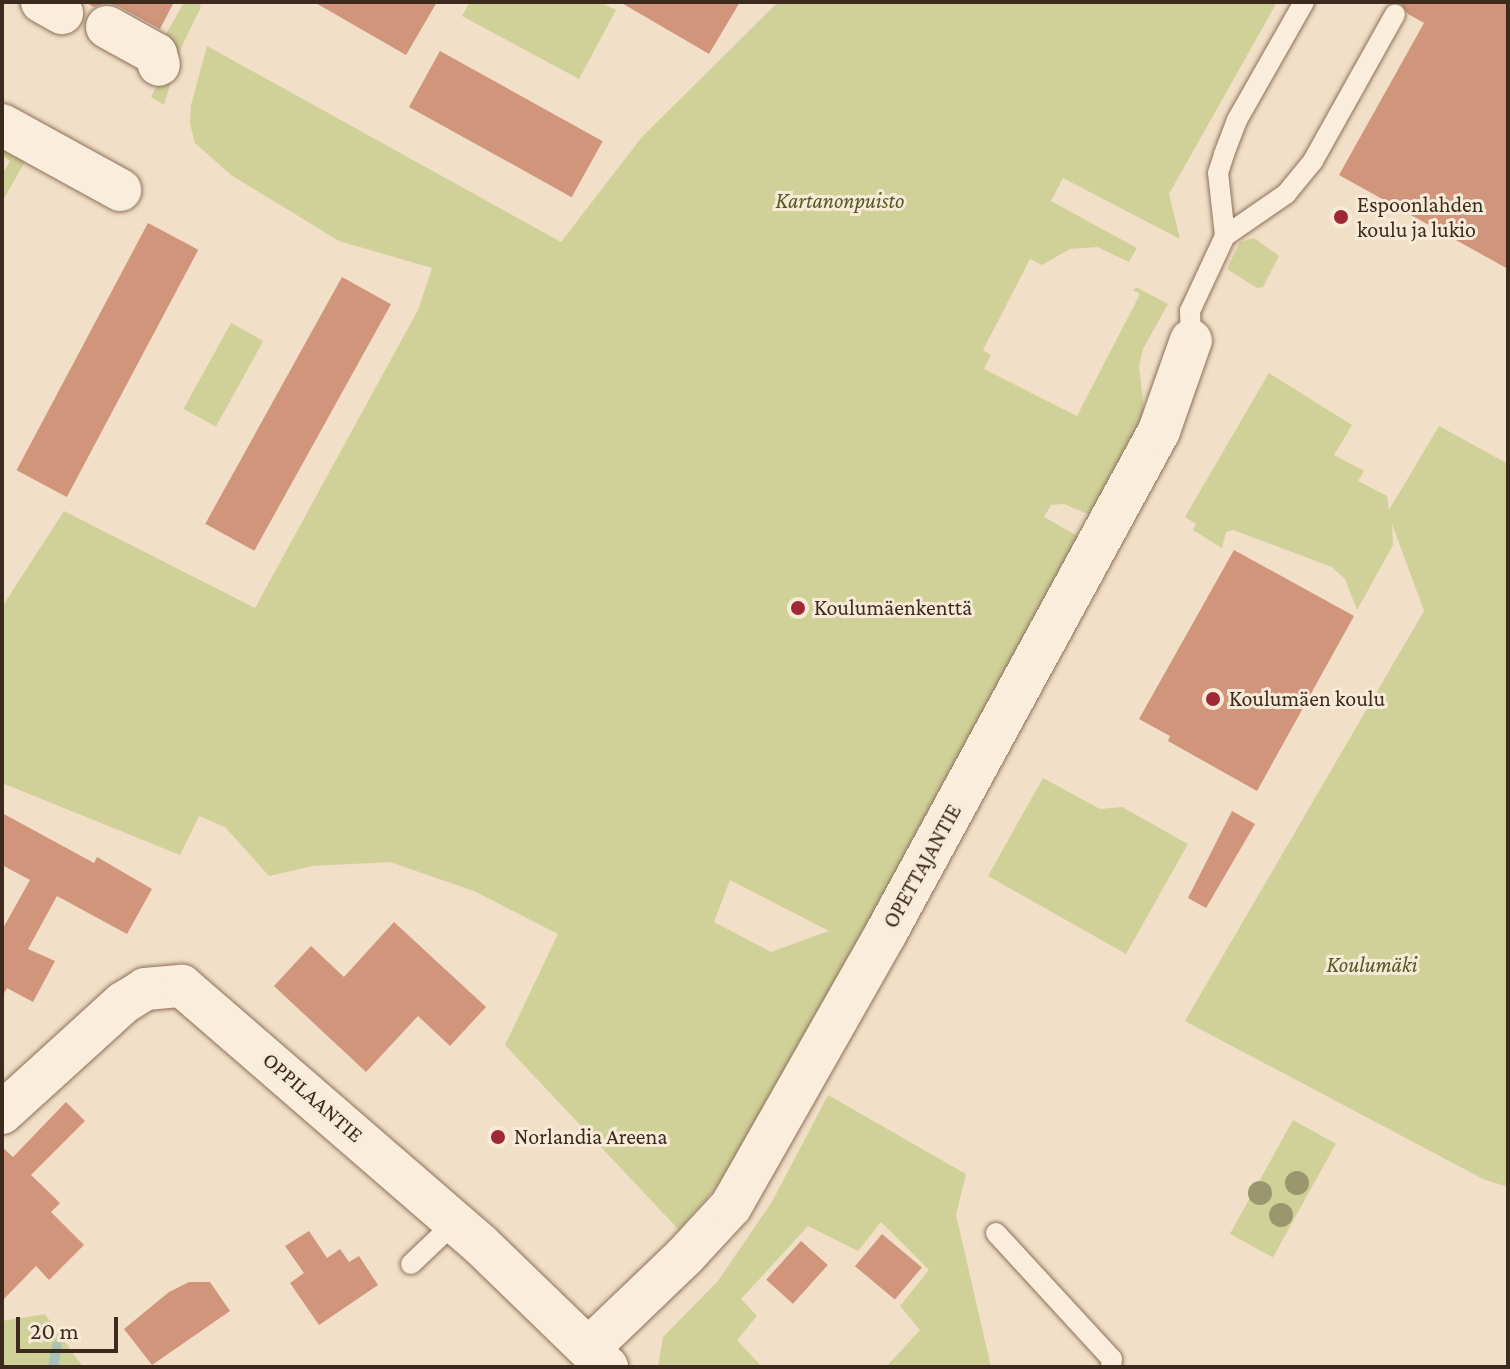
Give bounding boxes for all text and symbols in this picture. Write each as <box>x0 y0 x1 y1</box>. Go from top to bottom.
park label: Kartanonpuisto <box>776 188 904 214</box>
place label: Espoonlahden koulu ja lukio <box>1357 191 1484 242</box>
marker: Espoonlahden koulu ja lukio <box>1332 208 1350 226</box>
place label: Koulumäenkenttä <box>814 595 972 621</box>
marker: Koulumäenkenttä <box>789 599 807 617</box>
place label: Koulumäen koulu <box>1229 686 1385 712</box>
marker: Koulumäen koulu <box>1204 690 1222 708</box>
street label: OPETTAJANTIE <box>877 799 967 933</box>
park label: Koulumäki <box>1326 952 1418 978</box>
street label: OPPILAANTIE <box>257 1046 369 1148</box>
place label: Norlandia Areena <box>514 1124 668 1150</box>
marker: Norlandia Areena <box>489 1128 507 1146</box>
scale bar <box>20 1301 122 1351</box>
text: 20 m <box>30 1317 79 1344</box>

